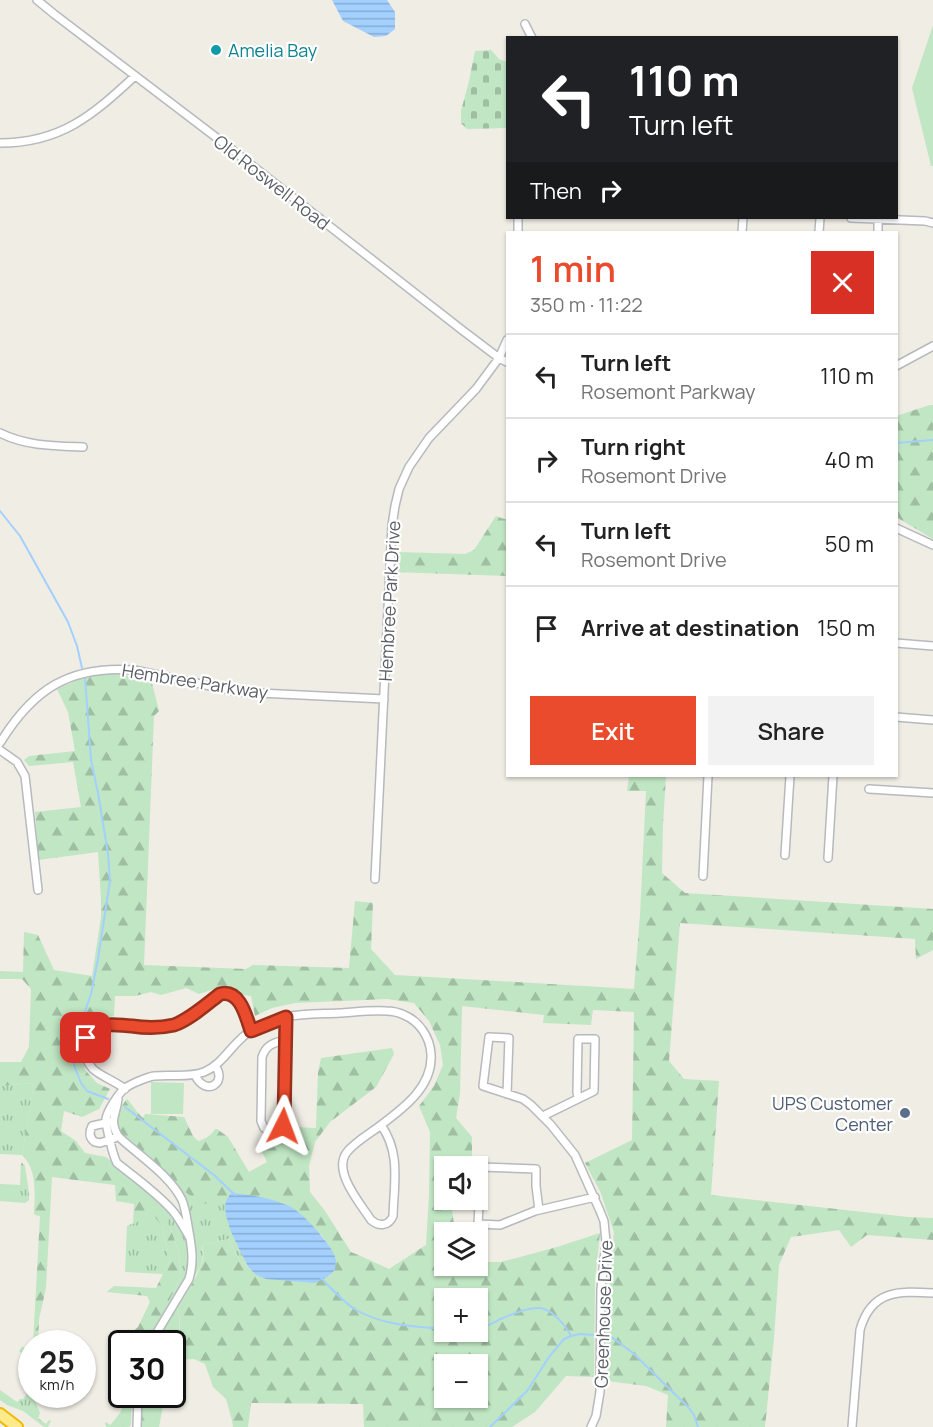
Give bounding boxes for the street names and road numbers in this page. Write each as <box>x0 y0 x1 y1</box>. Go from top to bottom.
street label: Old Roswell Road <box>209 129 335 235</box>
street label: Hembree Park Drive <box>373 520 405 682</box>
street label: Hembree Parkway <box>120 658 270 704</box>
street label: Greenhouse Drive <box>588 1240 618 1388</box>

